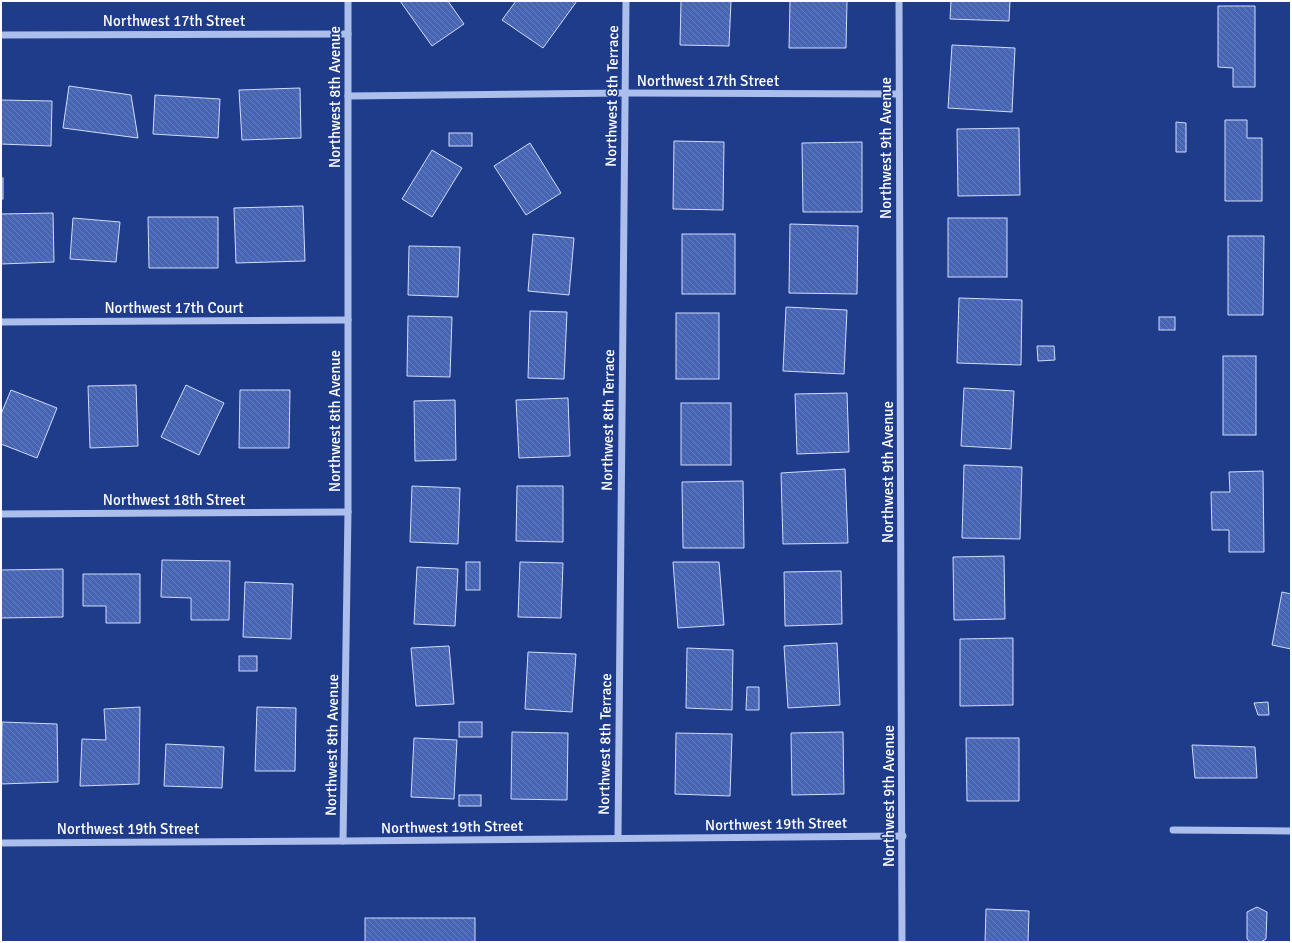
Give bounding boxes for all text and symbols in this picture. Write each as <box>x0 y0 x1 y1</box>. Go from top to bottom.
street label: Northwest 17th Street <box>103 12 245 30</box>
street label: Northwest 8th Terrace <box>602 25 622 167</box>
street label: Northwest 8th Avenue <box>326 26 344 168</box>
street label: Northwest 17th Street <box>637 72 779 90</box>
street label: Northwest 9th Avenue <box>877 77 895 219</box>
street label: Northwest 17th Court <box>104 299 244 317</box>
street label: Northwest 8th Terrace <box>598 349 618 491</box>
street label: Northwest 8th Avenue <box>326 350 344 492</box>
street label: Northwest 9th Avenue <box>879 401 897 543</box>
street label: Northwest 18th Street <box>103 491 245 509</box>
street label: Northwest 8th Terrace <box>595 673 615 815</box>
street label: Northwest 8th Avenue <box>322 674 342 816</box>
street label: Northwest 9th Avenue <box>880 725 898 867</box>
street label: Northwest 19th Street <box>705 814 847 834</box>
street label: Northwest 19th Street <box>381 817 523 837</box>
street label: Northwest 19th Street <box>57 820 199 838</box>

